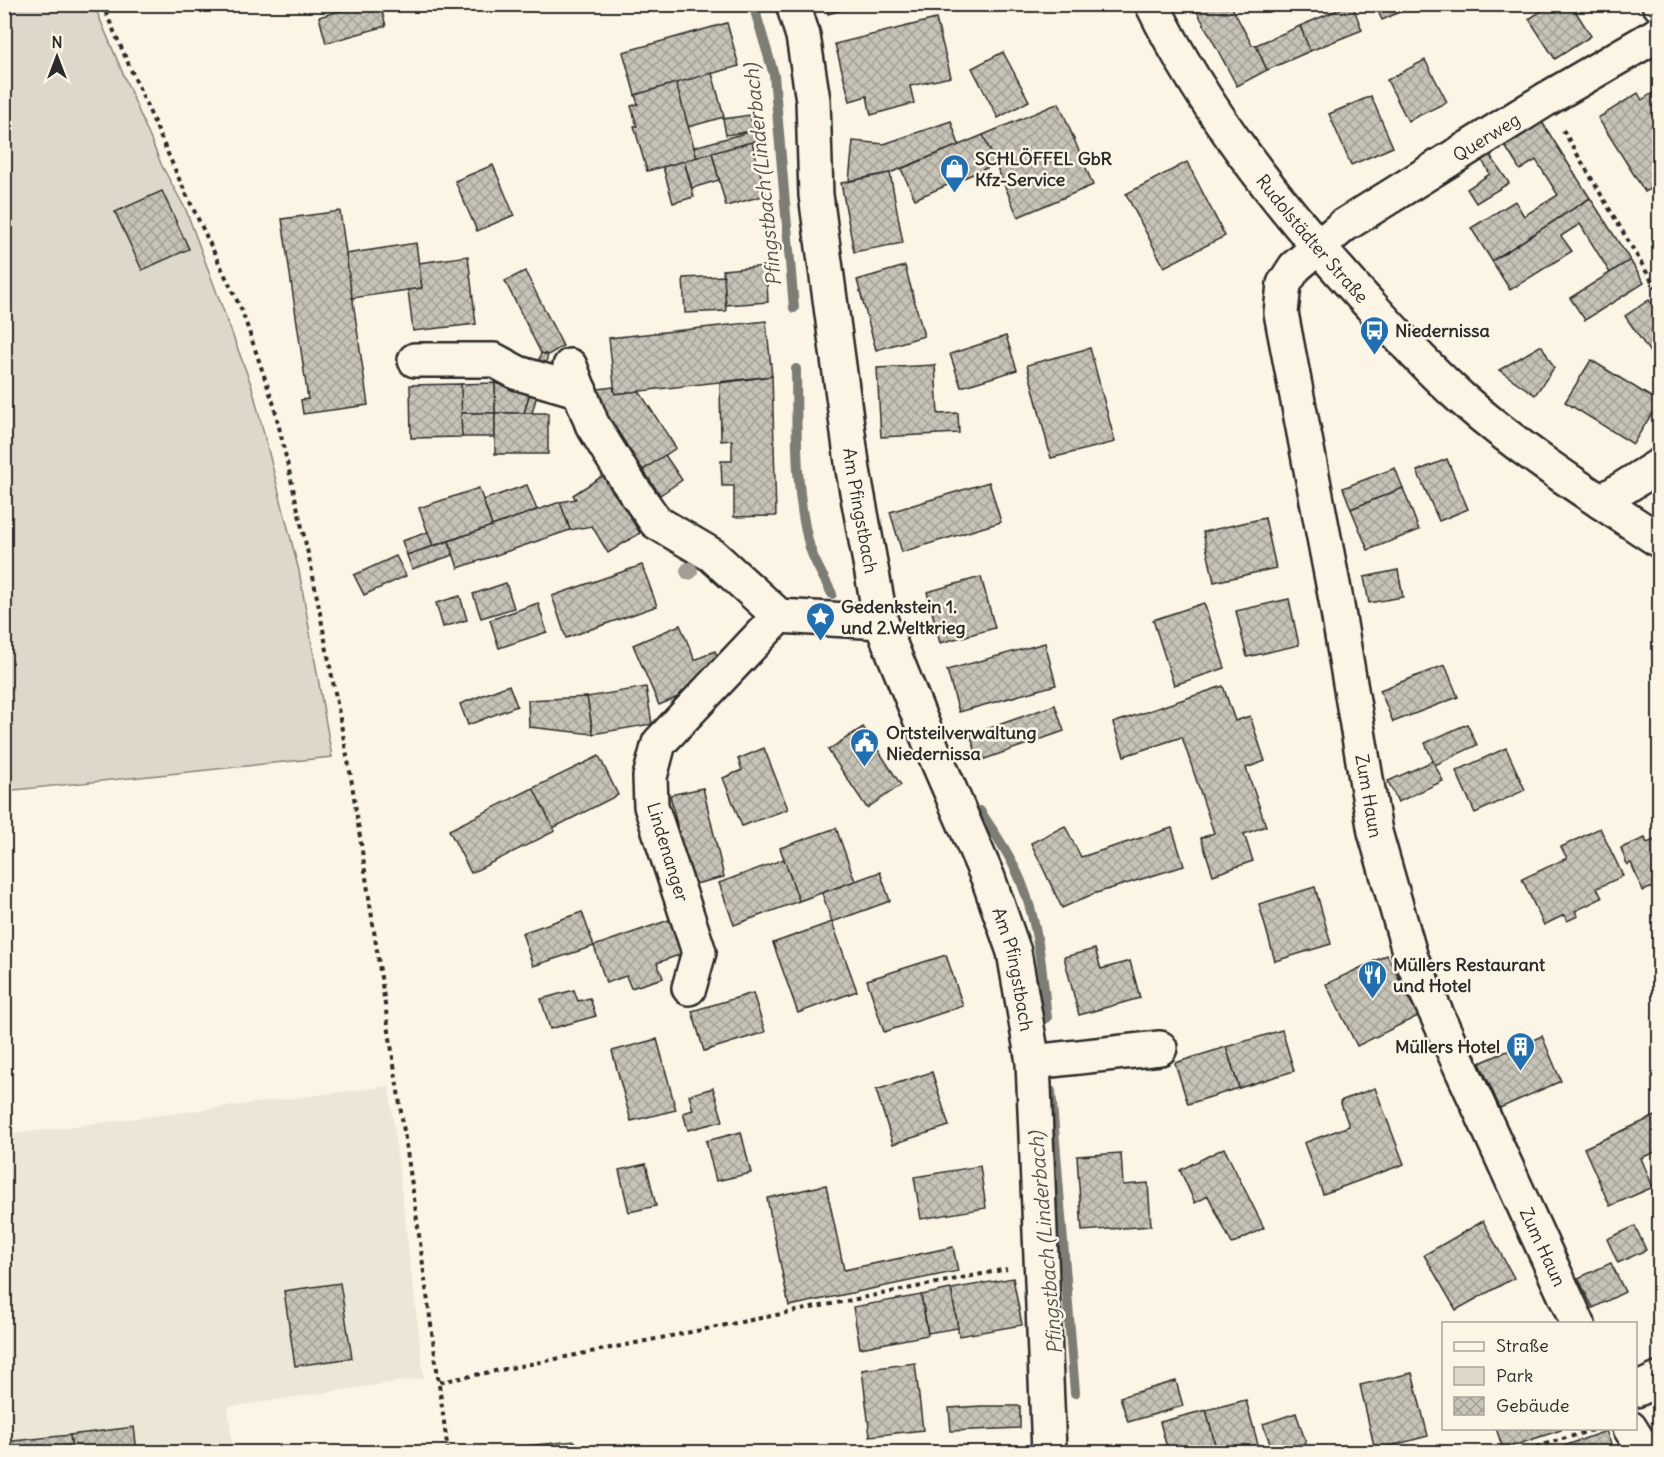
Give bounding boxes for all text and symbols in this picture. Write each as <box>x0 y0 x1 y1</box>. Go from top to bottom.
north arrow <box>27 27 87 87</box>
text: N <box>51 32 63 52</box>
water label: Pfingstbach (Linderbach) <box>738 62 786 287</box>
street label: Querweg <box>1448 107 1524 166</box>
place label: SCHLÖFFEL GbR Kfz-Service <box>975 147 1112 191</box>
shop icon: SCHLÖFFEL GbR Kfz-Service <box>938 152 970 194</box>
street label: Rudolstädter Straße <box>1252 169 1374 307</box>
bus stop icon: Niedernissa <box>1358 314 1390 356</box>
place label: Niedernissa <box>1395 319 1490 342</box>
street label: Am Pfingstbach <box>839 446 883 575</box>
place label: Gedenkstein 1. und 2.Weltkrieg <box>841 595 965 639</box>
place icon: Gedenkstein 1. und 2.Weltkrieg <box>804 600 836 642</box>
place label: Ortsteilverwaltung Niedernissa <box>886 721 1036 765</box>
public building icon: Ortsteilverwaltung Niedernissa <box>849 726 881 768</box>
street label: Zum Haun <box>1350 752 1388 840</box>
street label: Lindenanger <box>642 800 694 905</box>
street label: Am Pfingstbach <box>988 904 1039 1033</box>
place label: Müllers Restaurant und Hotel <box>1393 953 1546 997</box>
restaurant icon: Müllers Restaurant und Hotel <box>1356 958 1388 1000</box>
building icon: Müllers Hotel <box>1505 1030 1537 1072</box>
place label: Müllers Hotel <box>1395 1035 1500 1058</box>
water label: Pfingstbach (Linderbach) <box>1023 1130 1067 1355</box>
street label: Zum Haun <box>1515 1204 1571 1290</box>
legend <box>1442 1322 1637 1430</box>
text: Straße <box>1496 1334 1549 1357</box>
text: Park <box>1496 1364 1533 1387</box>
text: Gebäude <box>1496 1394 1569 1417</box>

